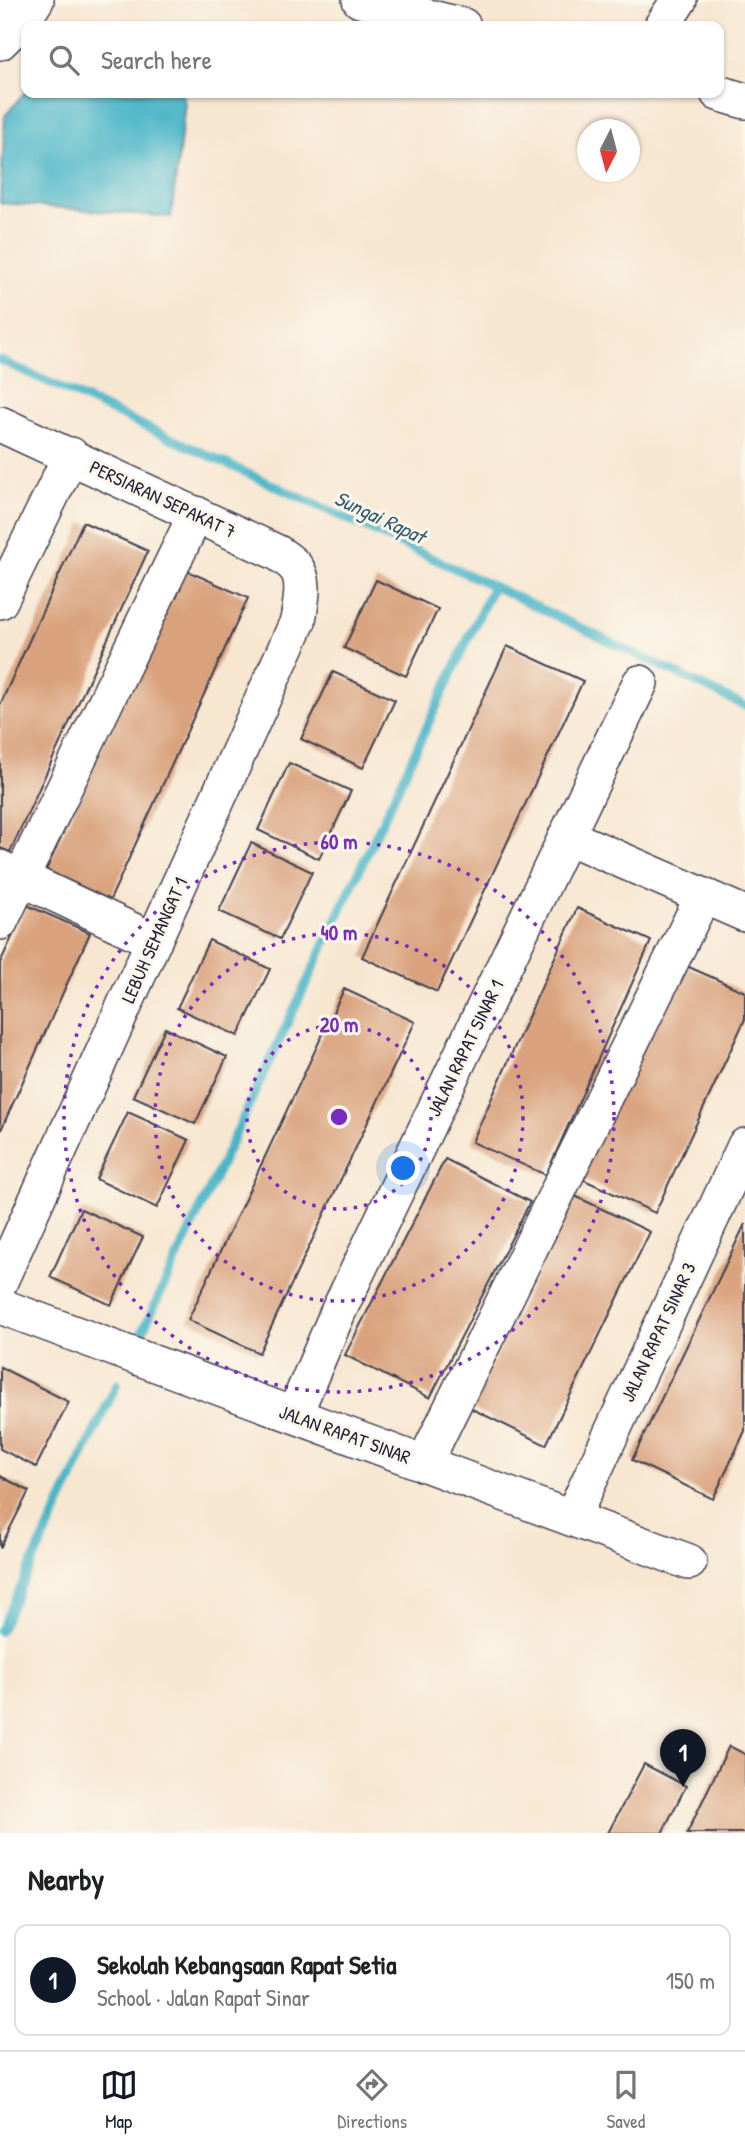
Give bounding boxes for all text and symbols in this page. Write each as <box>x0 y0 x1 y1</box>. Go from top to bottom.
search box <box>21 21 724 98</box>
icon: search <box>45 41 83 79</box>
text: Search here <box>101 42 212 77</box>
north arrow <box>577 119 640 182</box>
street label: PERSIARAN SEPAKAT 7 <box>86 454 240 544</box>
water label: Sungai Rapat <box>330 483 433 552</box>
text: 60 m <box>321 827 357 856</box>
street label: LEBUH SEMANGAT 1 <box>115 873 193 1007</box>
text: 40 m <box>321 918 357 947</box>
street label: JALAN RAPAT SINAR 1 <box>421 975 509 1121</box>
text: 20 m <box>320 1010 358 1039</box>
centre of rings <box>327 1105 351 1129</box>
your location <box>386 1151 420 1185</box>
street label: JALAN RAPAT SINAR 3 <box>614 1258 702 1406</box>
street label: JALAN RAPAT SINAR <box>276 1398 415 1470</box>
pin: 1 <box>660 1729 706 1787</box>
text: Nearby <box>28 1859 104 1899</box>
text: Sekolah Kebangsaan Rapat Setia <box>97 1947 396 1982</box>
text: 1 <box>49 1965 57 1996</box>
text: 150 m <box>666 1965 715 1996</box>
text: School · Jalan Rapat Sinar <box>97 1982 310 2013</box>
tab: Map <box>100 2066 138 2134</box>
tab: Directions <box>337 2066 407 2134</box>
tab: Saved <box>607 2066 645 2134</box>

